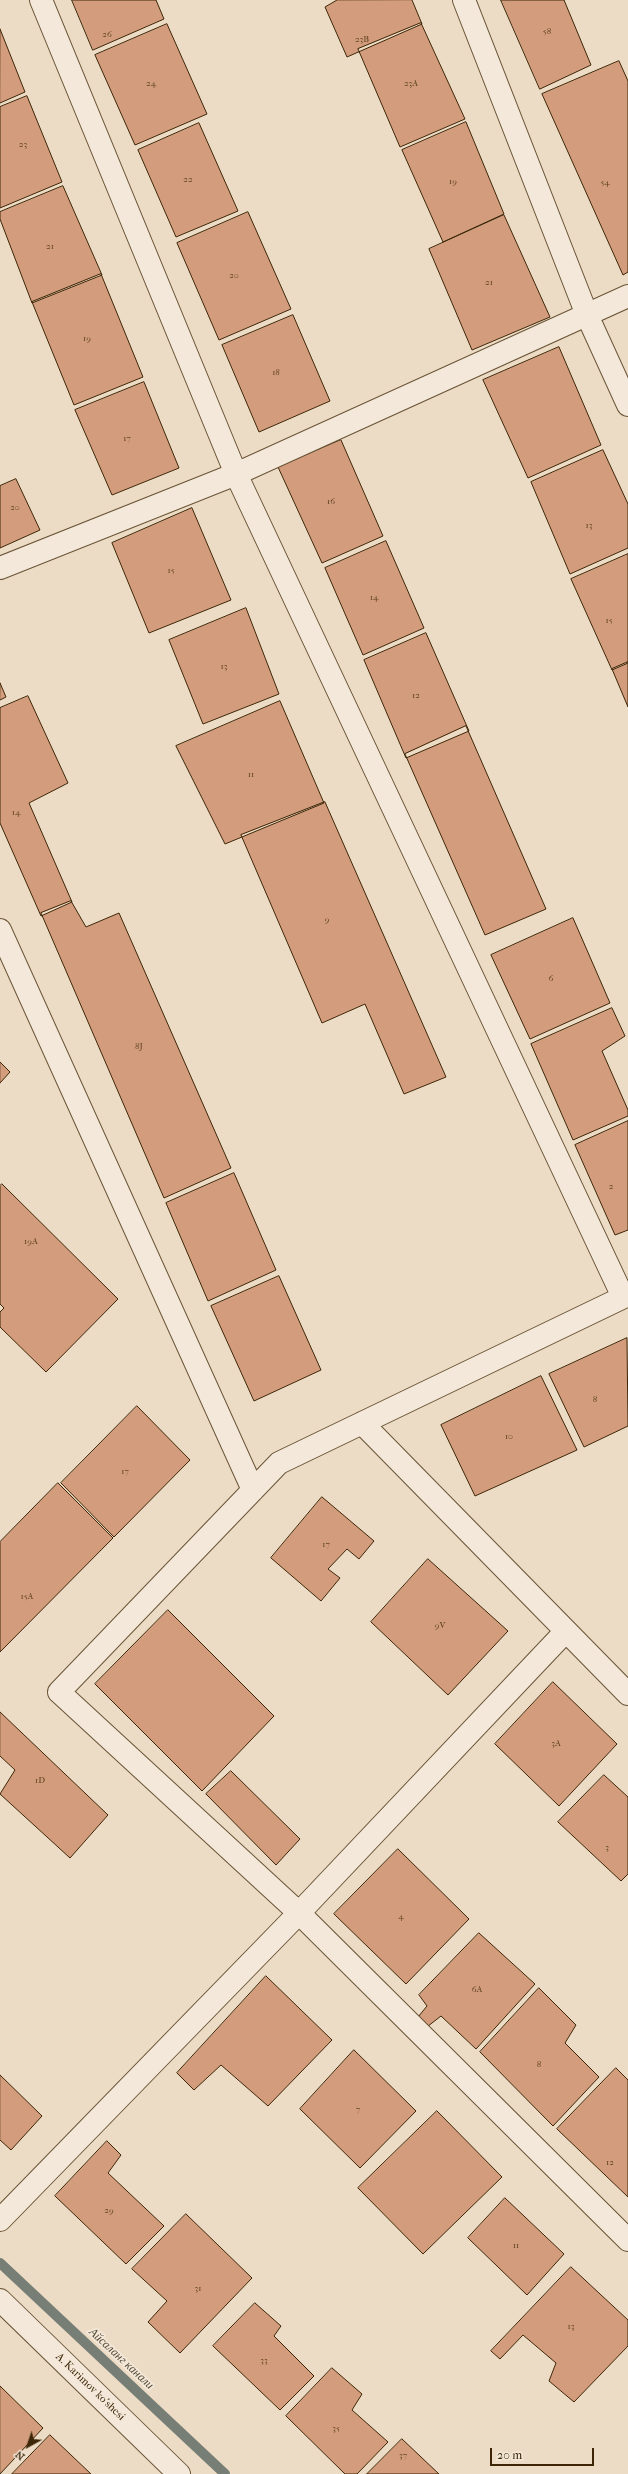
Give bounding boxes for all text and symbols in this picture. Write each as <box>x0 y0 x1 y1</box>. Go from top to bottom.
house number: 58 <box>543 27 551 37</box>
house number: 26 <box>102 30 112 40</box>
house number: 23B <box>355 35 369 45</box>
house number: 24 <box>146 79 156 89</box>
house number: 23A <box>404 79 418 89</box>
house number: 23 <box>19 140 27 150</box>
house number: 22 <box>183 175 193 185</box>
house number: 19 <box>449 177 457 187</box>
house number: 54 <box>600 178 610 188</box>
house number: 21 <box>46 242 54 252</box>
house number: 20 <box>229 271 239 281</box>
house number: 21 <box>485 278 493 288</box>
house number: 19 <box>83 334 91 344</box>
house number: 18 <box>272 368 280 378</box>
house number: 17 <box>123 434 131 444</box>
house number: 16 <box>327 497 335 507</box>
house number: 20 <box>10 503 20 513</box>
house number: 13 <box>586 521 592 531</box>
house number: 15 <box>167 566 175 576</box>
house number: 14 <box>370 593 378 603</box>
house number: 15 <box>605 616 613 626</box>
house number: 13 <box>221 662 227 672</box>
house number: 12 <box>412 691 420 701</box>
house number: 11 <box>248 770 254 780</box>
house number: 14 <box>12 808 20 818</box>
house number: 9 <box>325 915 329 925</box>
house number: 6 <box>549 974 553 984</box>
house number: 8J <box>135 1042 143 1052</box>
house number: 2 <box>609 1182 613 1192</box>
house number: 19A <box>24 1237 38 1247</box>
house number: 8 <box>593 1395 597 1405</box>
house number: 10 <box>505 1432 513 1442</box>
house number: 17 <box>121 1467 129 1477</box>
house number: 17 <box>322 1540 330 1550</box>
house number: 15A <box>21 1592 33 1602</box>
house number: 9V <box>435 1621 445 1631</box>
house number: 3A <box>551 1739 561 1749</box>
house number: 1D <box>35 1776 45 1786</box>
house number: 3 <box>605 1843 609 1853</box>
house number: 4 <box>398 1912 404 1922</box>
house number: 6A <box>472 1985 482 1995</box>
house number: 8 <box>537 2060 541 2070</box>
house number: 7 <box>356 2105 360 2115</box>
house number: 12 <box>606 2158 614 2168</box>
house number: 29 <box>104 2206 114 2216</box>
house number: 11 <box>513 2241 519 2251</box>
house number: 31 <box>195 2284 201 2294</box>
house number: 13 <box>568 2322 574 2332</box>
water label: Айсаланг канали <box>86 2325 156 2393</box>
street label: A. Karimov ko'shesi <box>53 2350 127 2424</box>
house number: 33 <box>260 2356 268 2366</box>
house number: 35 <box>332 2424 340 2434</box>
north arrow <box>8 2426 48 2466</box>
scale bar <box>492 2440 596 2466</box>
text: N <box>13 2448 27 2463</box>
text: 20 m <box>497 2448 522 2462</box>
house number: 37 <box>399 2451 407 2461</box>

